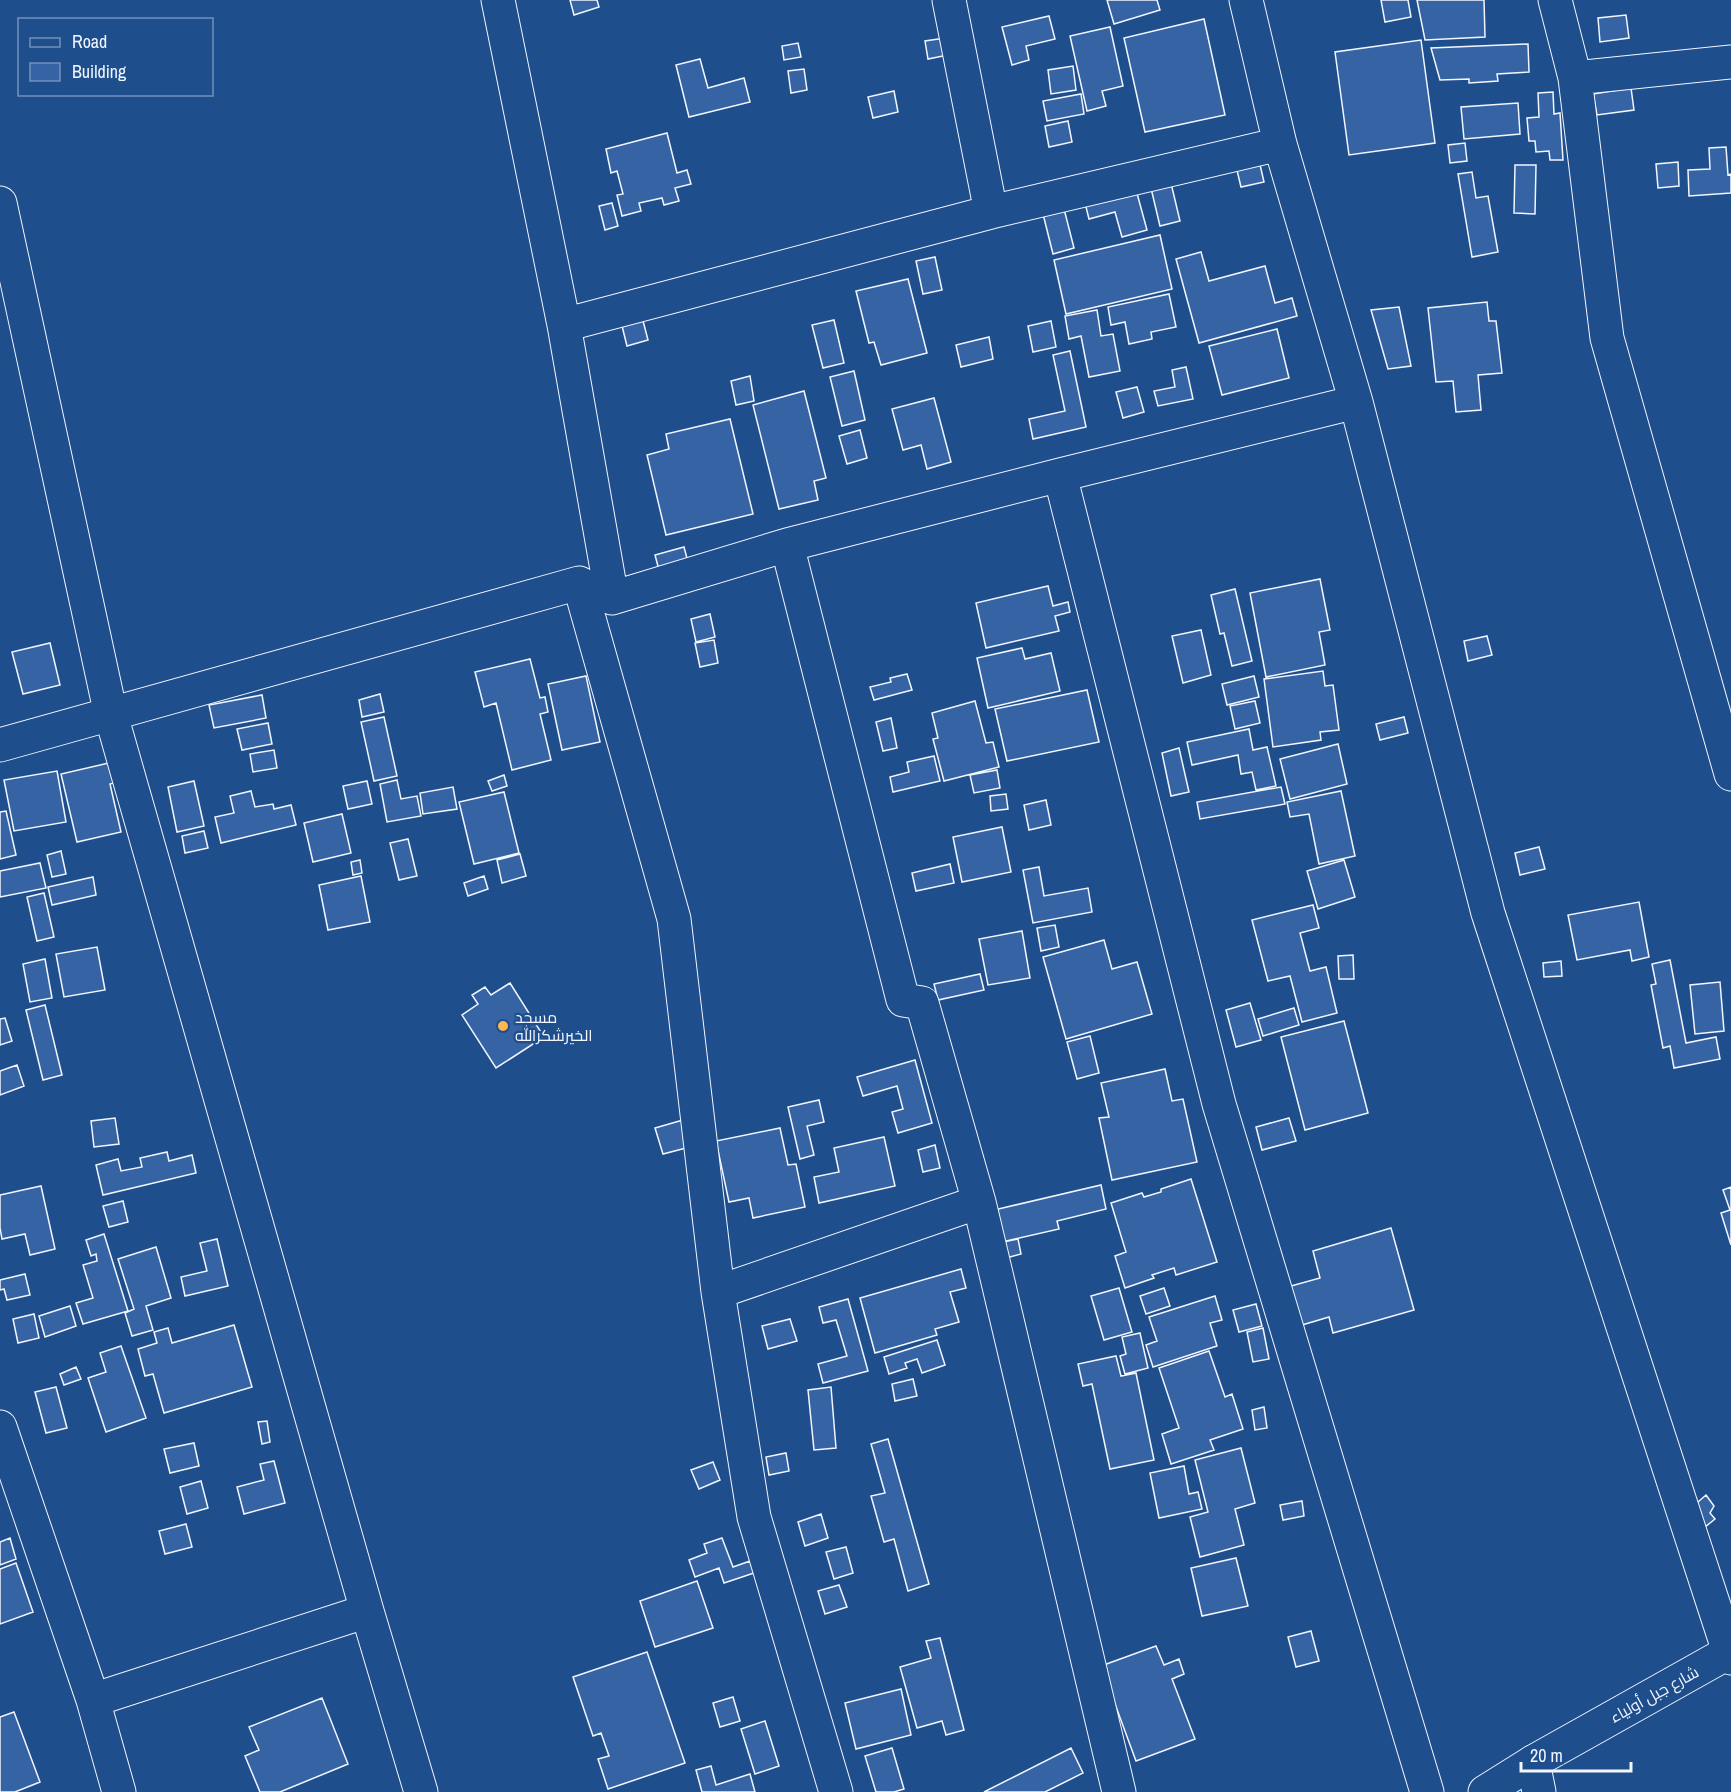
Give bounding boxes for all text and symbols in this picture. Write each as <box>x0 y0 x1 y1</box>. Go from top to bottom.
legend <box>18 18 213 96</box>
text: Road <box>72 29 107 54</box>
text: Building <box>72 59 127 84</box>
place label: مسجد الخيرشكرالله <box>515 1006 593 1046</box>
marker: مسجد الخيرشكرالله <box>496 1019 510 1033</box>
street label: شارع جبل أولياء <box>1606 1660 1703 1728</box>
scale bar <box>1521 1735 1630 1773</box>
text: 20 m <box>1530 1743 1563 1768</box>

